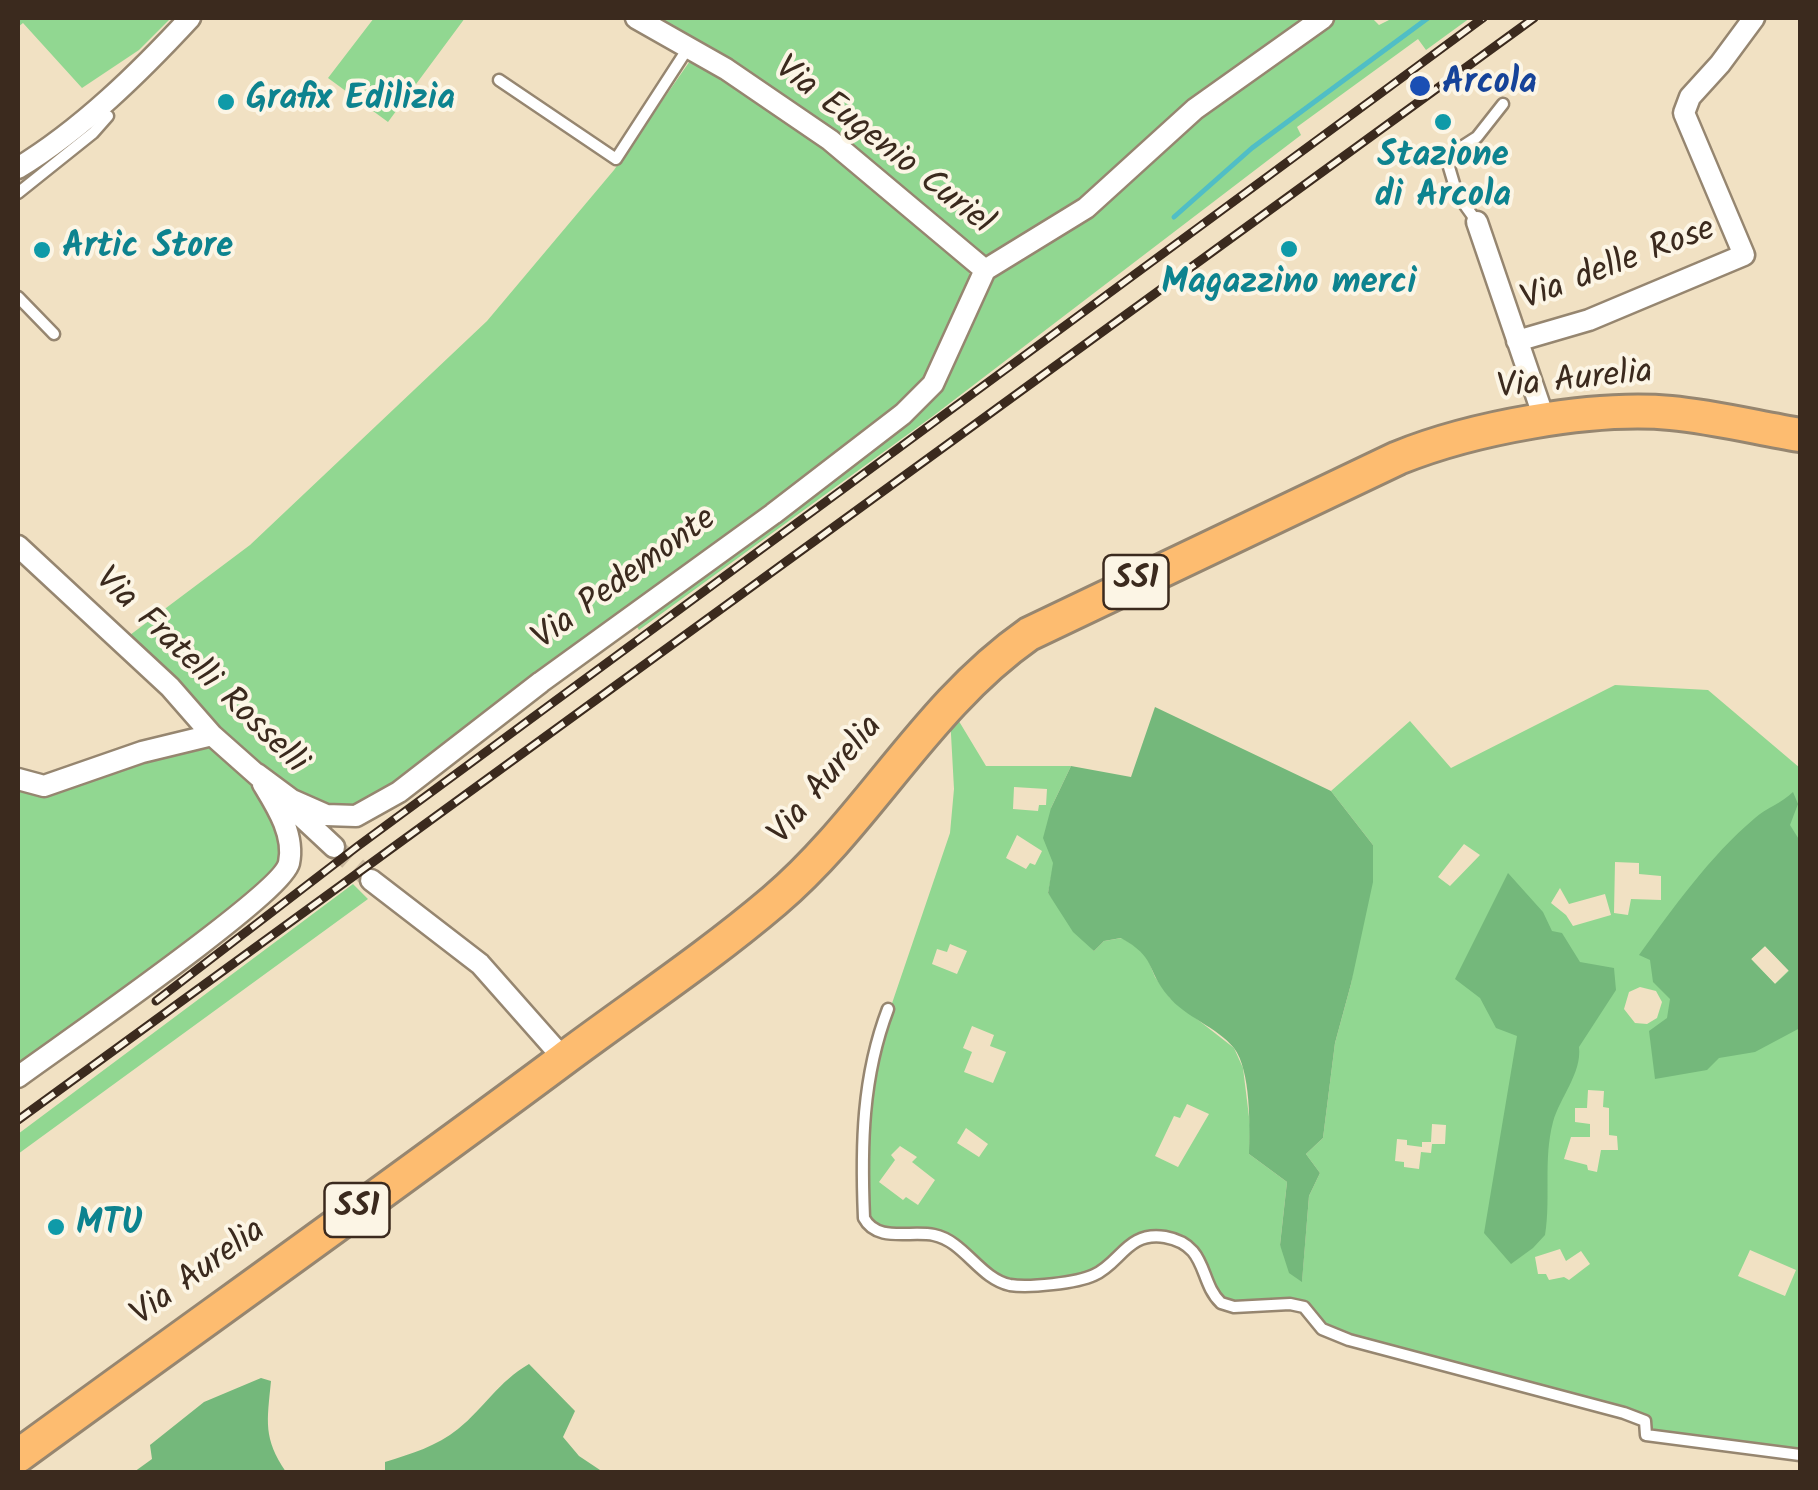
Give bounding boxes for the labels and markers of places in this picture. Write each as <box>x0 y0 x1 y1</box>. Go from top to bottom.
place label: Arcola <box>1442 65 1537 107</box>
marker: Arcola <box>1407 73 1433 99</box>
place label: Grafix Edilizia <box>246 81 455 123</box>
marker: Grafix Edilizia <box>215 91 237 113</box>
marker: Stazione di Arcola <box>1432 111 1454 133</box>
place label: Stazione di Arcola <box>1375 138 1511 220</box>
place label: Artic Store <box>62 229 233 271</box>
marker: Magazzino merci <box>1278 238 1300 260</box>
marker: Artic Store <box>31 239 53 261</box>
place label: Magazzino merci <box>1161 265 1417 307</box>
place label: MTU <box>76 1206 142 1248</box>
marker: MTU <box>45 1216 67 1238</box>

